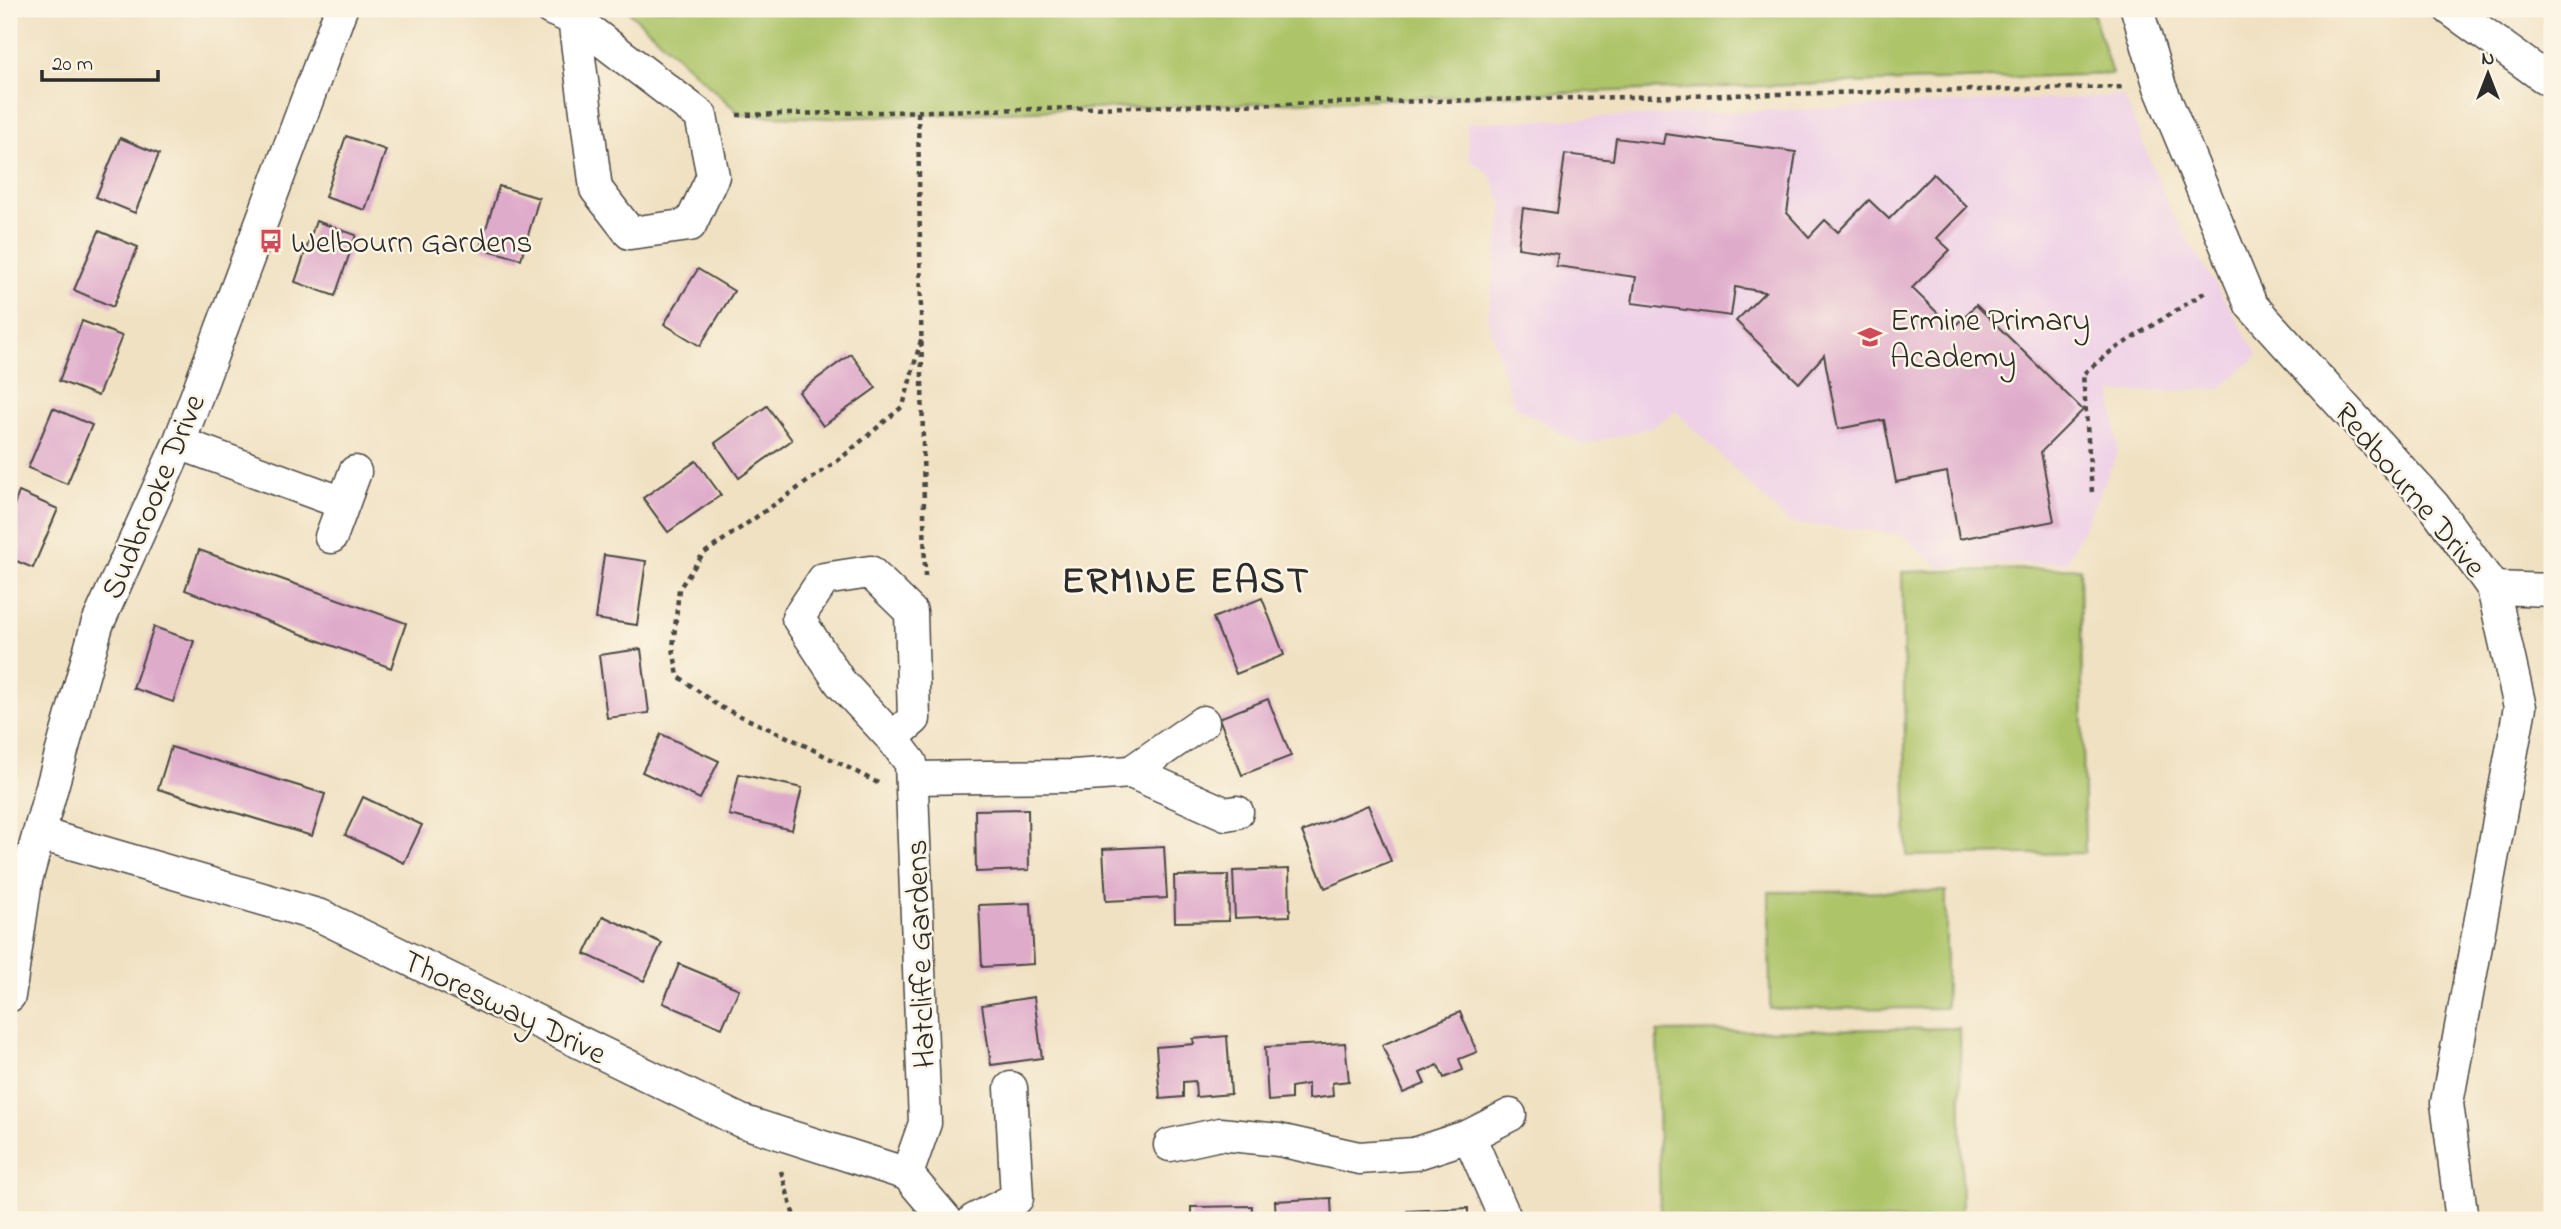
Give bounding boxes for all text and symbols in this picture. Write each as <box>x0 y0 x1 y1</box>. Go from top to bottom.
scale bar <box>42 38 158 82</box>
north arrow <box>2452 38 2522 108</box>
text: N <box>2482 46 2495 73</box>
text: 20 m <box>52 50 93 80</box>
place label: Welbourn Gardens <box>291 221 533 268</box>
bus stop icon: Welbourn Gardens <box>257 227 285 255</box>
place label: Ermine Primary Academy <box>1890 299 2090 383</box>
school or university icon: Ermine Primary Academy <box>1856 323 1884 351</box>
street label: Sudbrooke Drive <box>91 387 220 607</box>
street label: Redbourne Drive <box>2321 393 2496 590</box>
district label: ERMINE EAST <box>1062 555 1310 611</box>
street label: Hatcliffe Gardens <box>895 839 950 1069</box>
street label: Thoresway Drive <box>394 939 614 1079</box>

